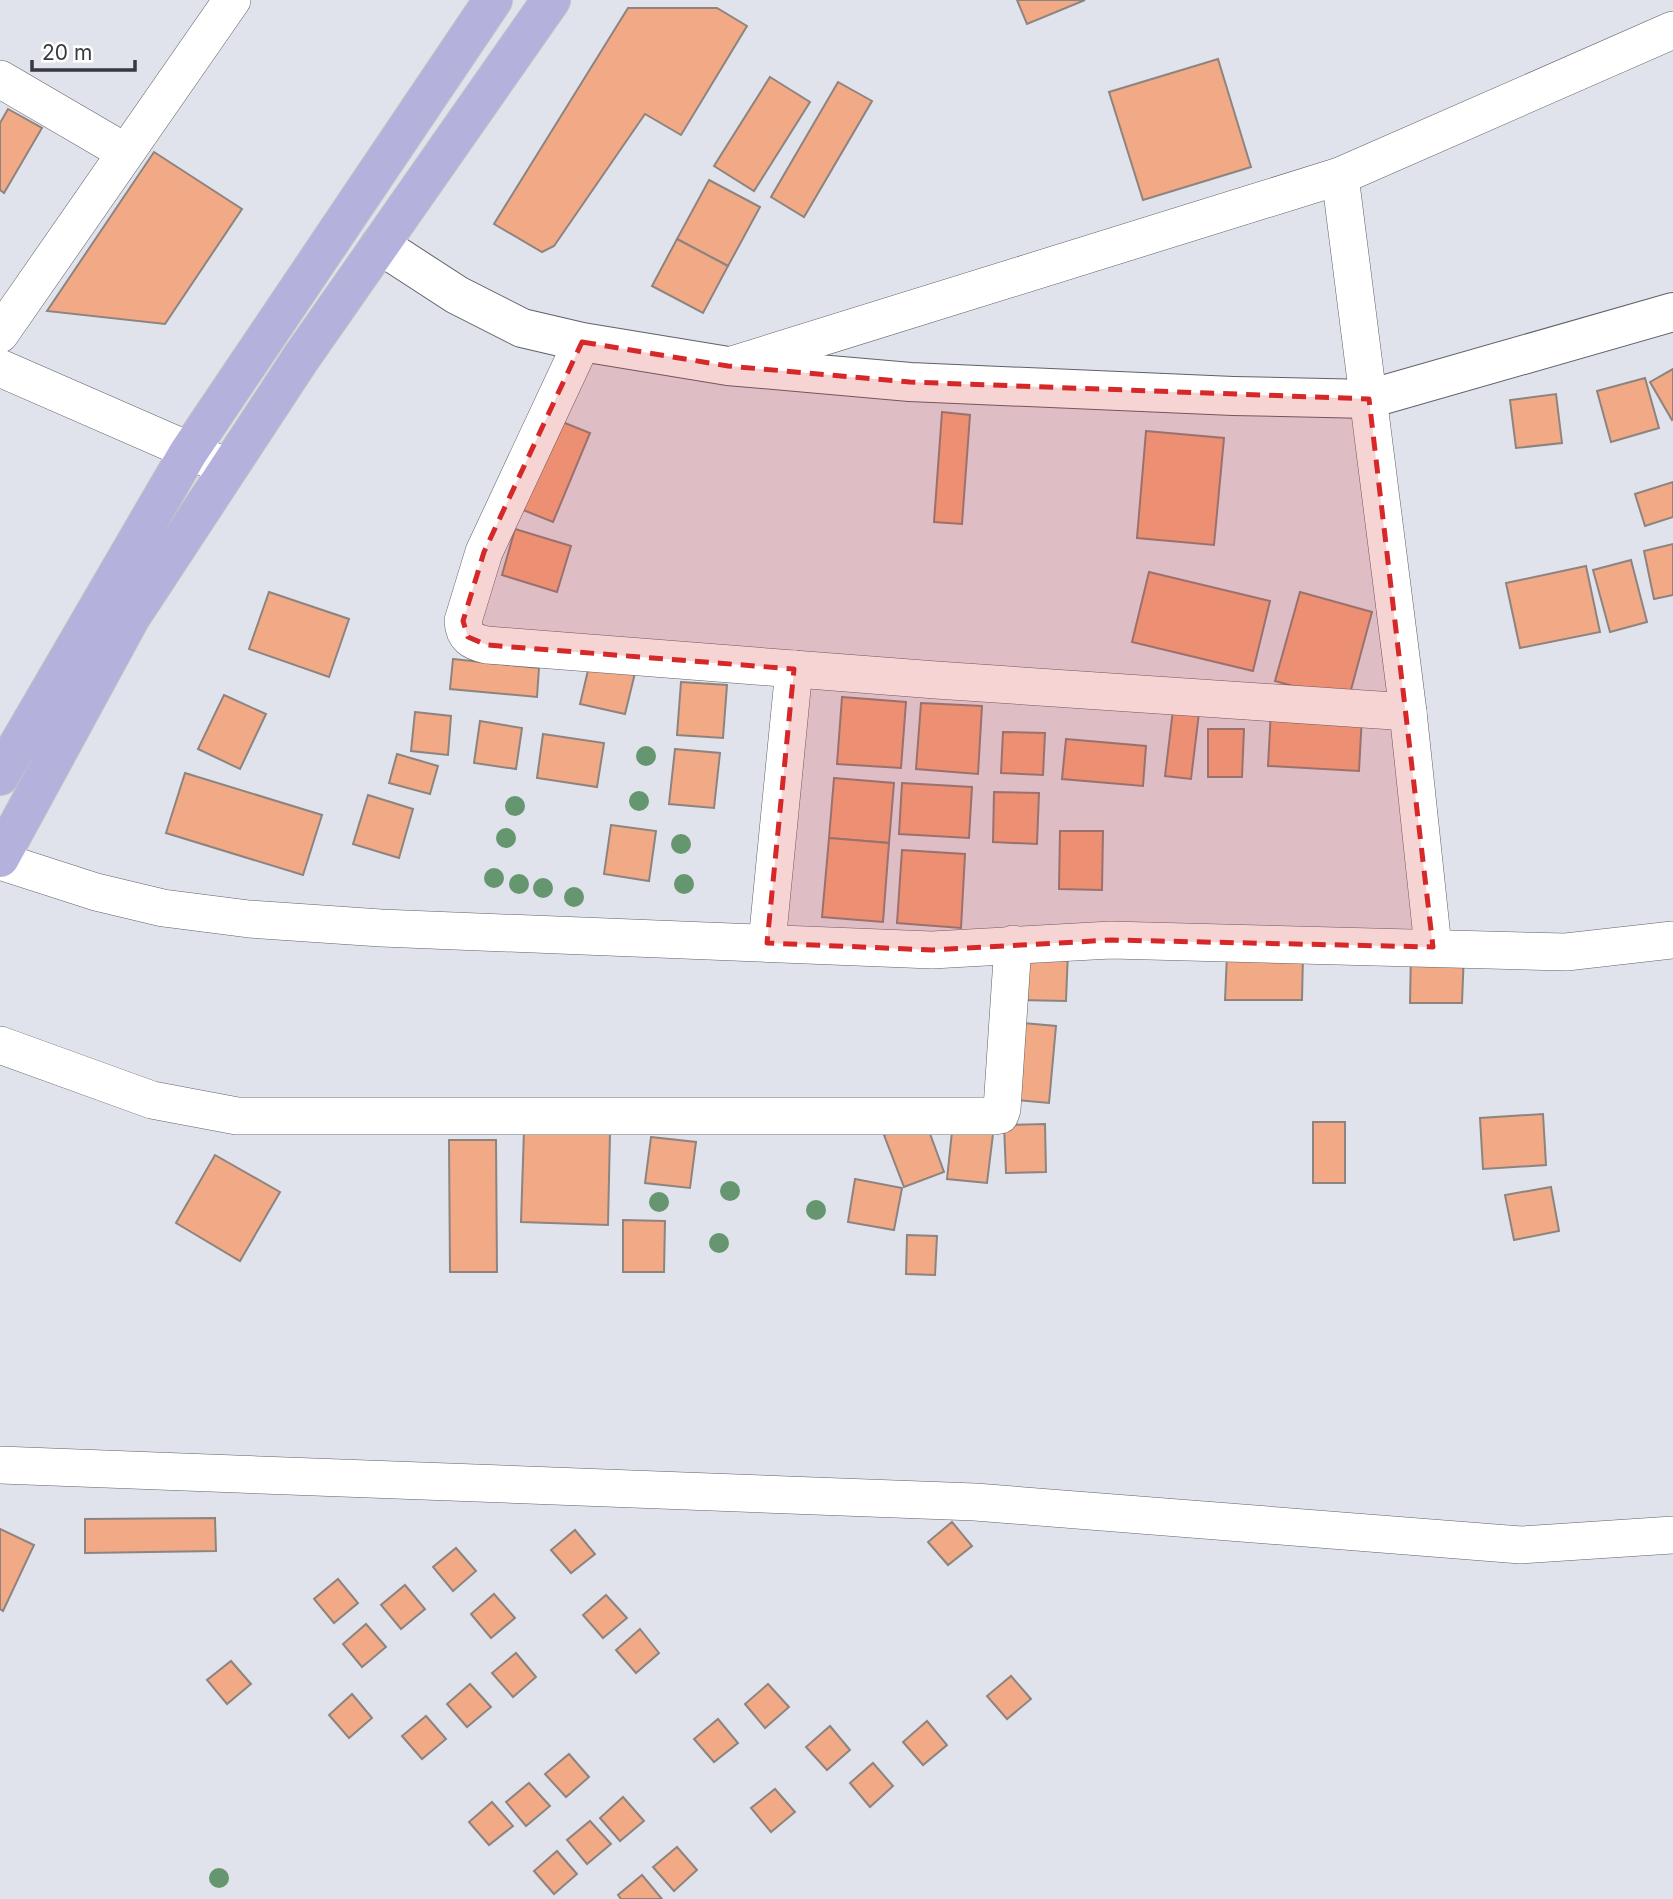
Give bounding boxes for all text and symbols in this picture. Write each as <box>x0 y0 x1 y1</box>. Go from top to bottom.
scale bar <box>32 28 135 72</box>
text: 20 m <box>42 40 92 65</box>

